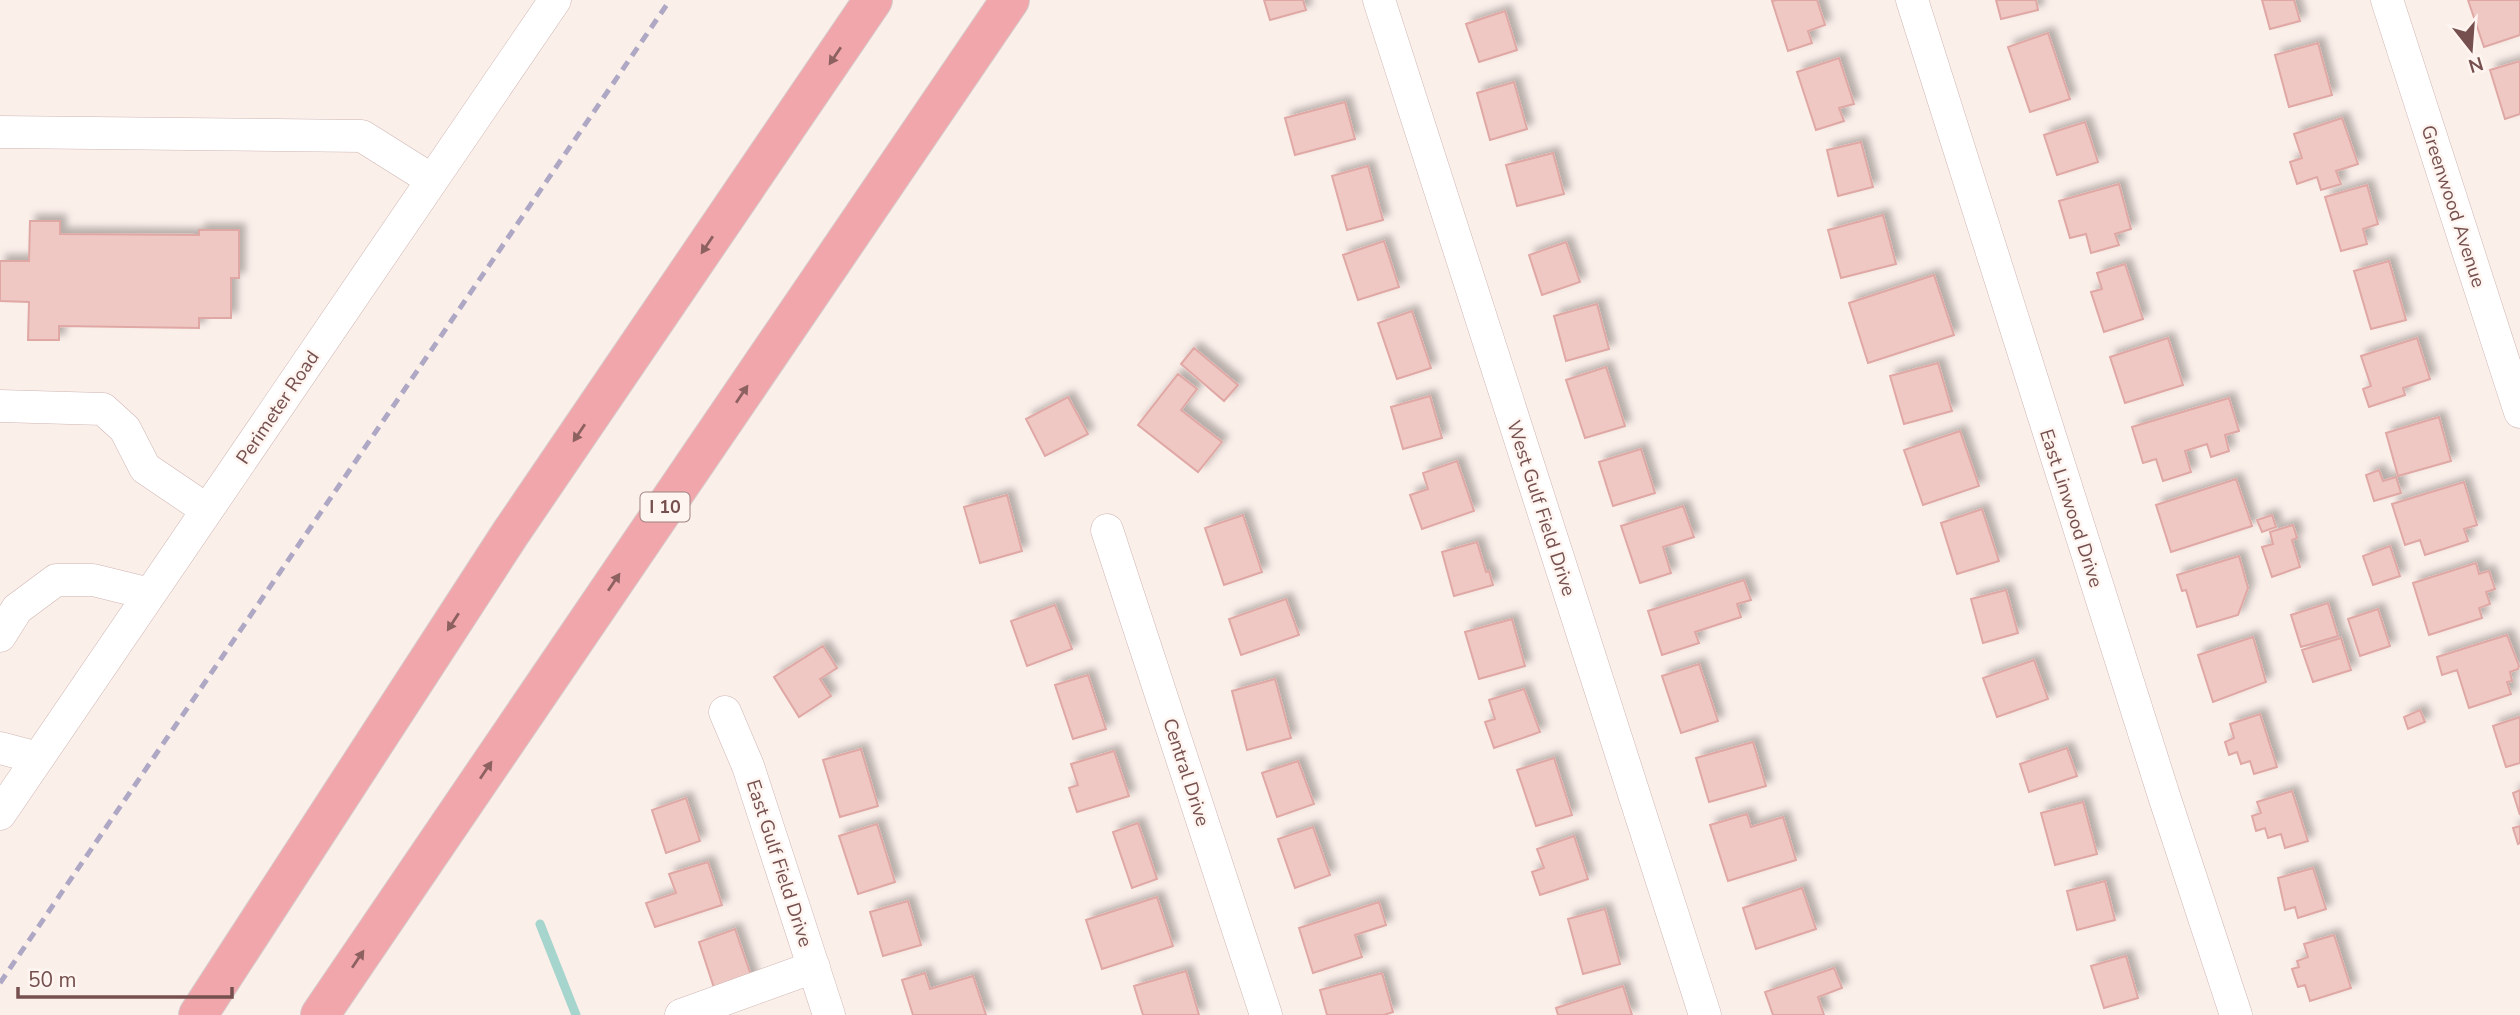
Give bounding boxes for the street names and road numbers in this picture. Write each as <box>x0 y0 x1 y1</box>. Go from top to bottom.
street label: Greenwood Avenue <box>2415 122 2492 291</box>
street label: Perimeter Road <box>230 346 325 469</box>
street label: West Gulf Field Drive <box>1500 417 1582 599</box>
street label: East Linwood Drive <box>2033 426 2109 591</box>
road number: I 10 <box>640 492 690 522</box>
street label: Central Drive <box>1156 715 1216 830</box>
street label: East Gulf Field Drive <box>740 776 818 950</box>

